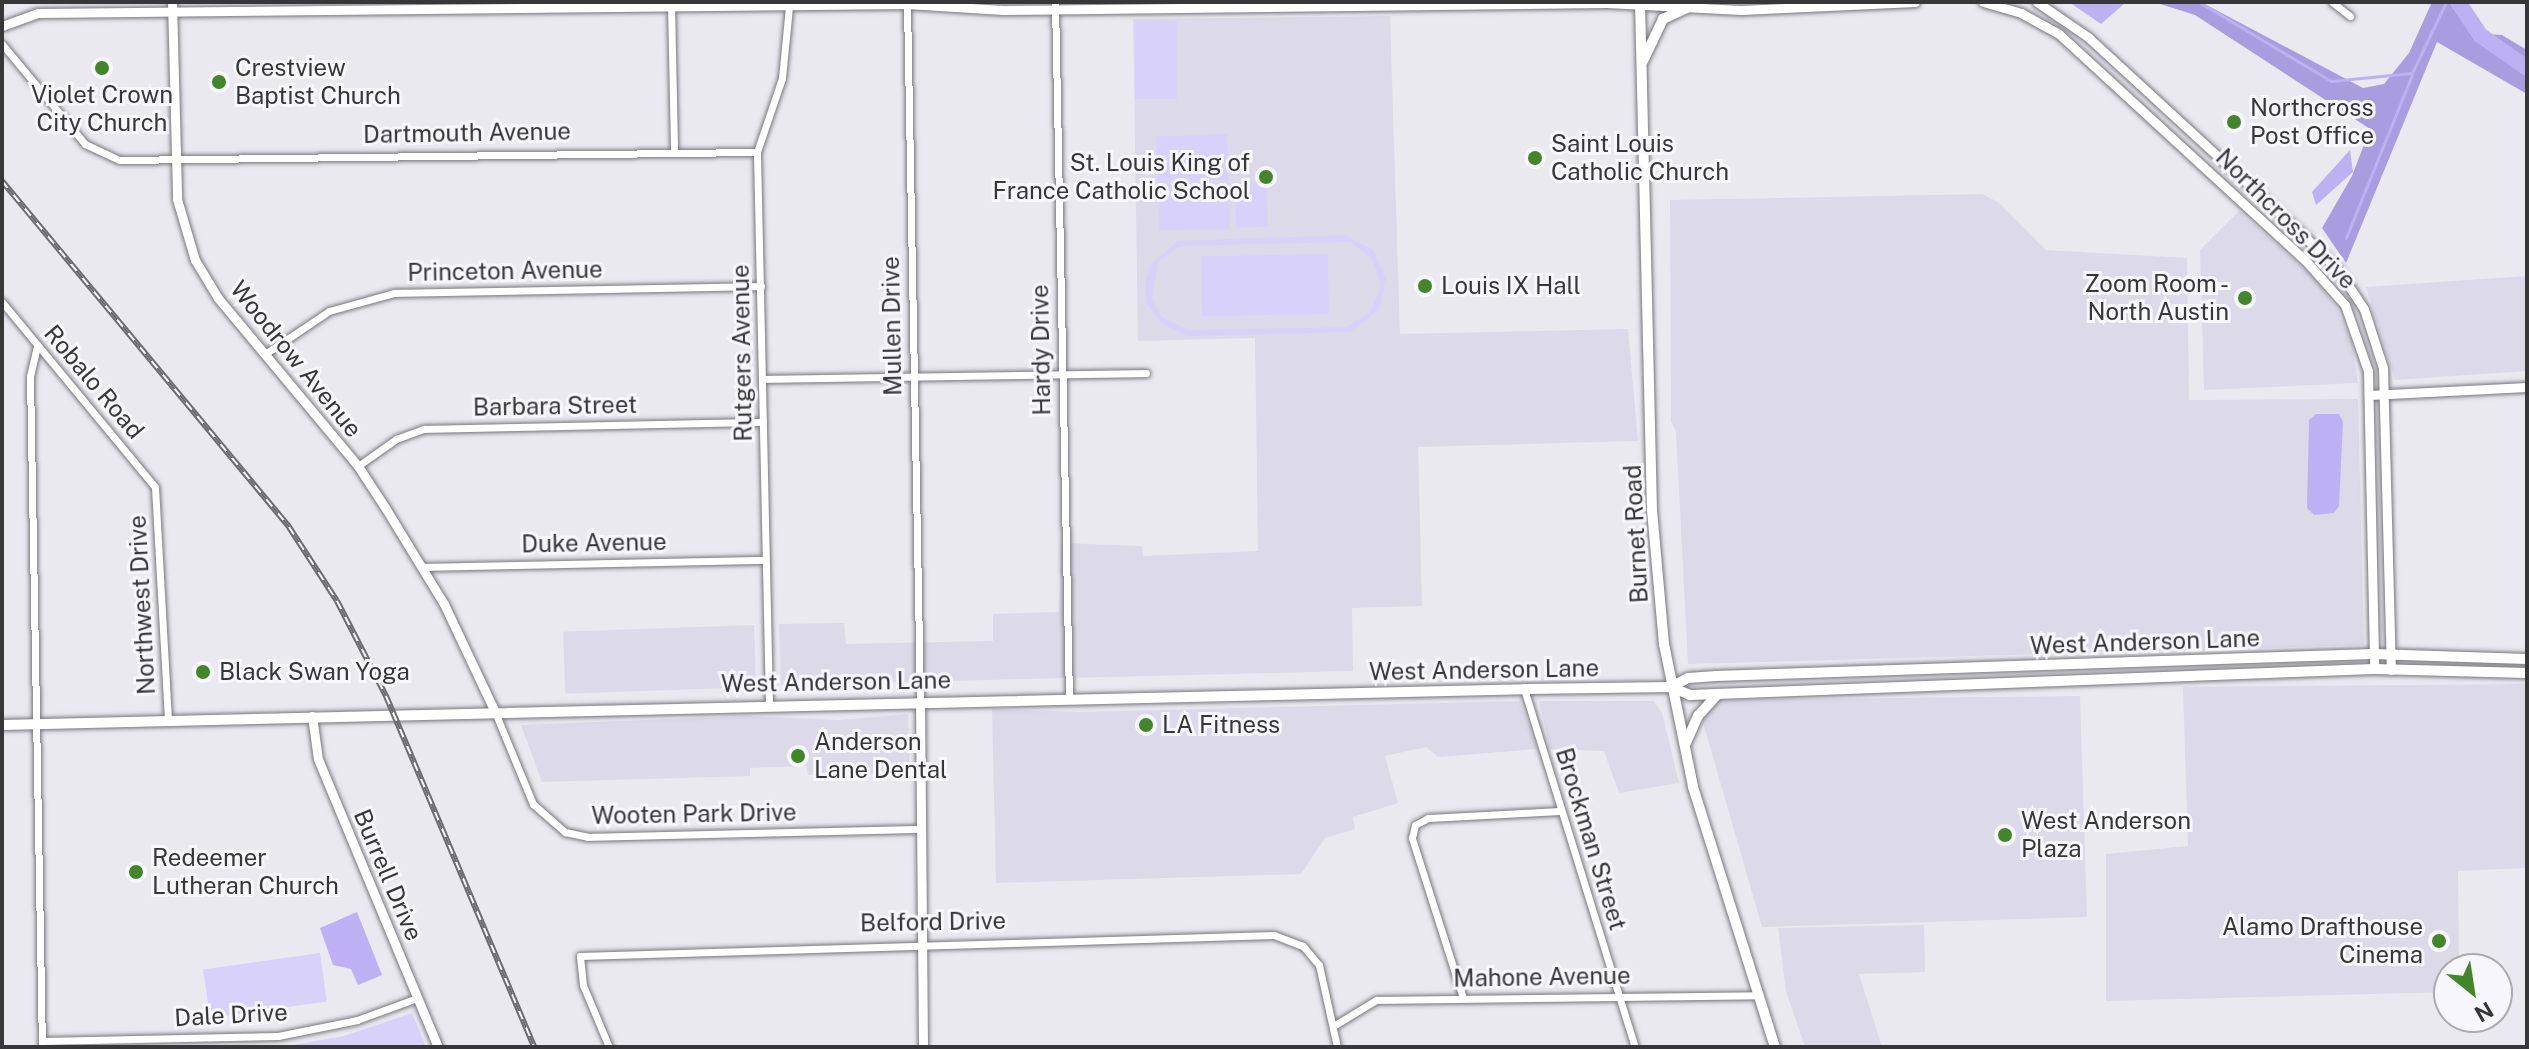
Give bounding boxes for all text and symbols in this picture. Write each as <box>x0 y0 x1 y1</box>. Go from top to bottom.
place label: Crestview Baptist Church <box>235 54 401 110</box>
marker: Violet Crown City Church <box>93 59 111 77</box>
marker: Crestview Baptist Church <box>210 73 228 91</box>
place label: Violet Crown City Church <box>31 81 173 137</box>
place label: Northcross Post Office <box>2250 94 2374 150</box>
marker: Northcross Post Office <box>2225 113 2243 131</box>
street label: Dartmouth Avenue <box>363 117 571 149</box>
place label: Saint Louis Catholic Church <box>1551 130 1729 186</box>
street label: Northcross Drive <box>2210 143 2362 295</box>
place label: St. Louis King of France Catholic School <box>992 149 1250 205</box>
marker: Saint Louis Catholic Church <box>1526 149 1544 167</box>
marker: St. Louis King of France Catholic School <box>1257 168 1275 186</box>
street label: Princeton Avenue <box>407 255 603 287</box>
street label: Mullen Drive <box>876 256 908 396</box>
street label: Rutgers Avenue <box>726 264 758 442</box>
place label: Zoom Room - North Austin <box>2082 270 2229 326</box>
place label: Louis IX Hall <box>1441 272 1581 300</box>
street label: Woodrow Avenue <box>224 275 368 443</box>
marker: Louis IX Hall <box>1416 277 1434 295</box>
street label: Hardy Drive <box>1025 284 1057 416</box>
marker: Zoom Room - North Austin <box>2236 289 2254 307</box>
street label: Robalo Road <box>38 319 150 445</box>
street label: Barbara Street <box>473 390 637 422</box>
street label: Burnet Road <box>1618 464 1654 604</box>
street label: Northwest Drive <box>123 514 161 696</box>
street label: Duke Avenue <box>521 527 667 559</box>
street label: West Anderson Lane <box>2030 624 2260 660</box>
street label: West Anderson Lane <box>1369 654 1599 686</box>
place label: Black Swan Yoga <box>219 658 410 686</box>
marker: Black Swan Yoga <box>194 663 212 681</box>
street label: West Anderson Lane <box>721 666 951 698</box>
place label: LA Fitness <box>1162 711 1280 739</box>
marker: LA Fitness <box>1137 716 1155 734</box>
place label: Anderson Lane Dental <box>814 728 947 784</box>
street label: Brockman Street <box>1550 744 1632 934</box>
marker: Anderson Lane Dental <box>789 747 807 765</box>
street label: Wooten Park Drive <box>591 798 797 830</box>
street label: Burrell Drive <box>347 805 429 945</box>
place label: West Anderson Plaza <box>2021 807 2191 863</box>
marker: West Anderson Plaza <box>1996 826 2014 844</box>
place label: Redeemer Lutheran Church <box>152 844 339 900</box>
marker: Redeemer Lutheran Church <box>127 863 145 881</box>
street label: Belford Drive <box>860 906 1006 938</box>
place label: Alamo Drafthouse Cinema <box>2222 913 2423 969</box>
marker: Alamo Drafthouse Cinema <box>2430 932 2448 950</box>
north arrow <box>2433 953 2513 1033</box>
street label: Mahone Avenue <box>1453 961 1631 993</box>
text: N <box>2470 996 2498 1028</box>
street label: Dale Drive <box>174 998 288 1032</box>

